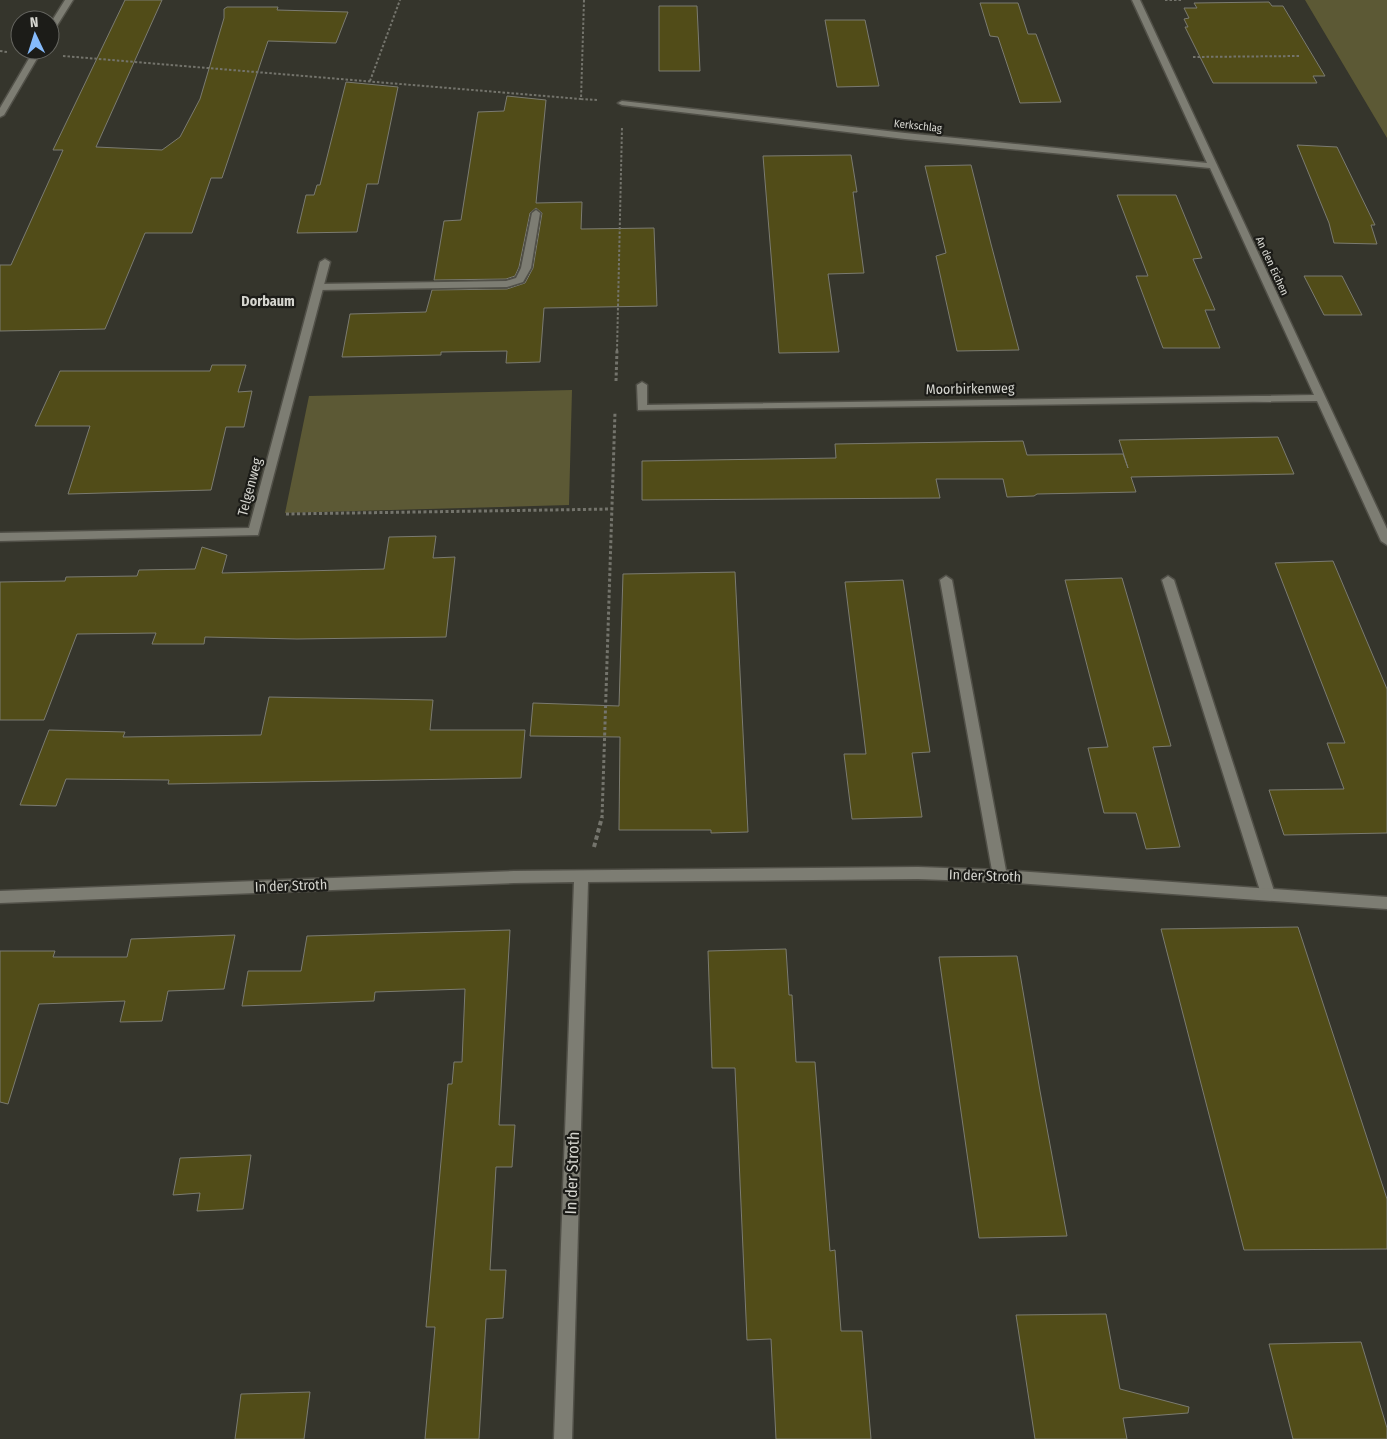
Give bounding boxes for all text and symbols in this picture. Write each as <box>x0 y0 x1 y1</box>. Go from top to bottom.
north arrow <box>10 10 60 60</box>
text: N <box>29 14 39 31</box>
street label: Kerkschlag <box>893 117 944 135</box>
street label: An den Eichen <box>1253 234 1291 298</box>
district label: Dorbaum <box>241 293 295 310</box>
street label: Moorbirkenweg <box>925 380 1015 398</box>
street label: Telgenweg <box>234 456 266 518</box>
street label: In der Stroth <box>949 866 1021 886</box>
street label: In der Stroth <box>255 876 327 896</box>
street label: In der Stroth <box>561 1131 583 1215</box>

